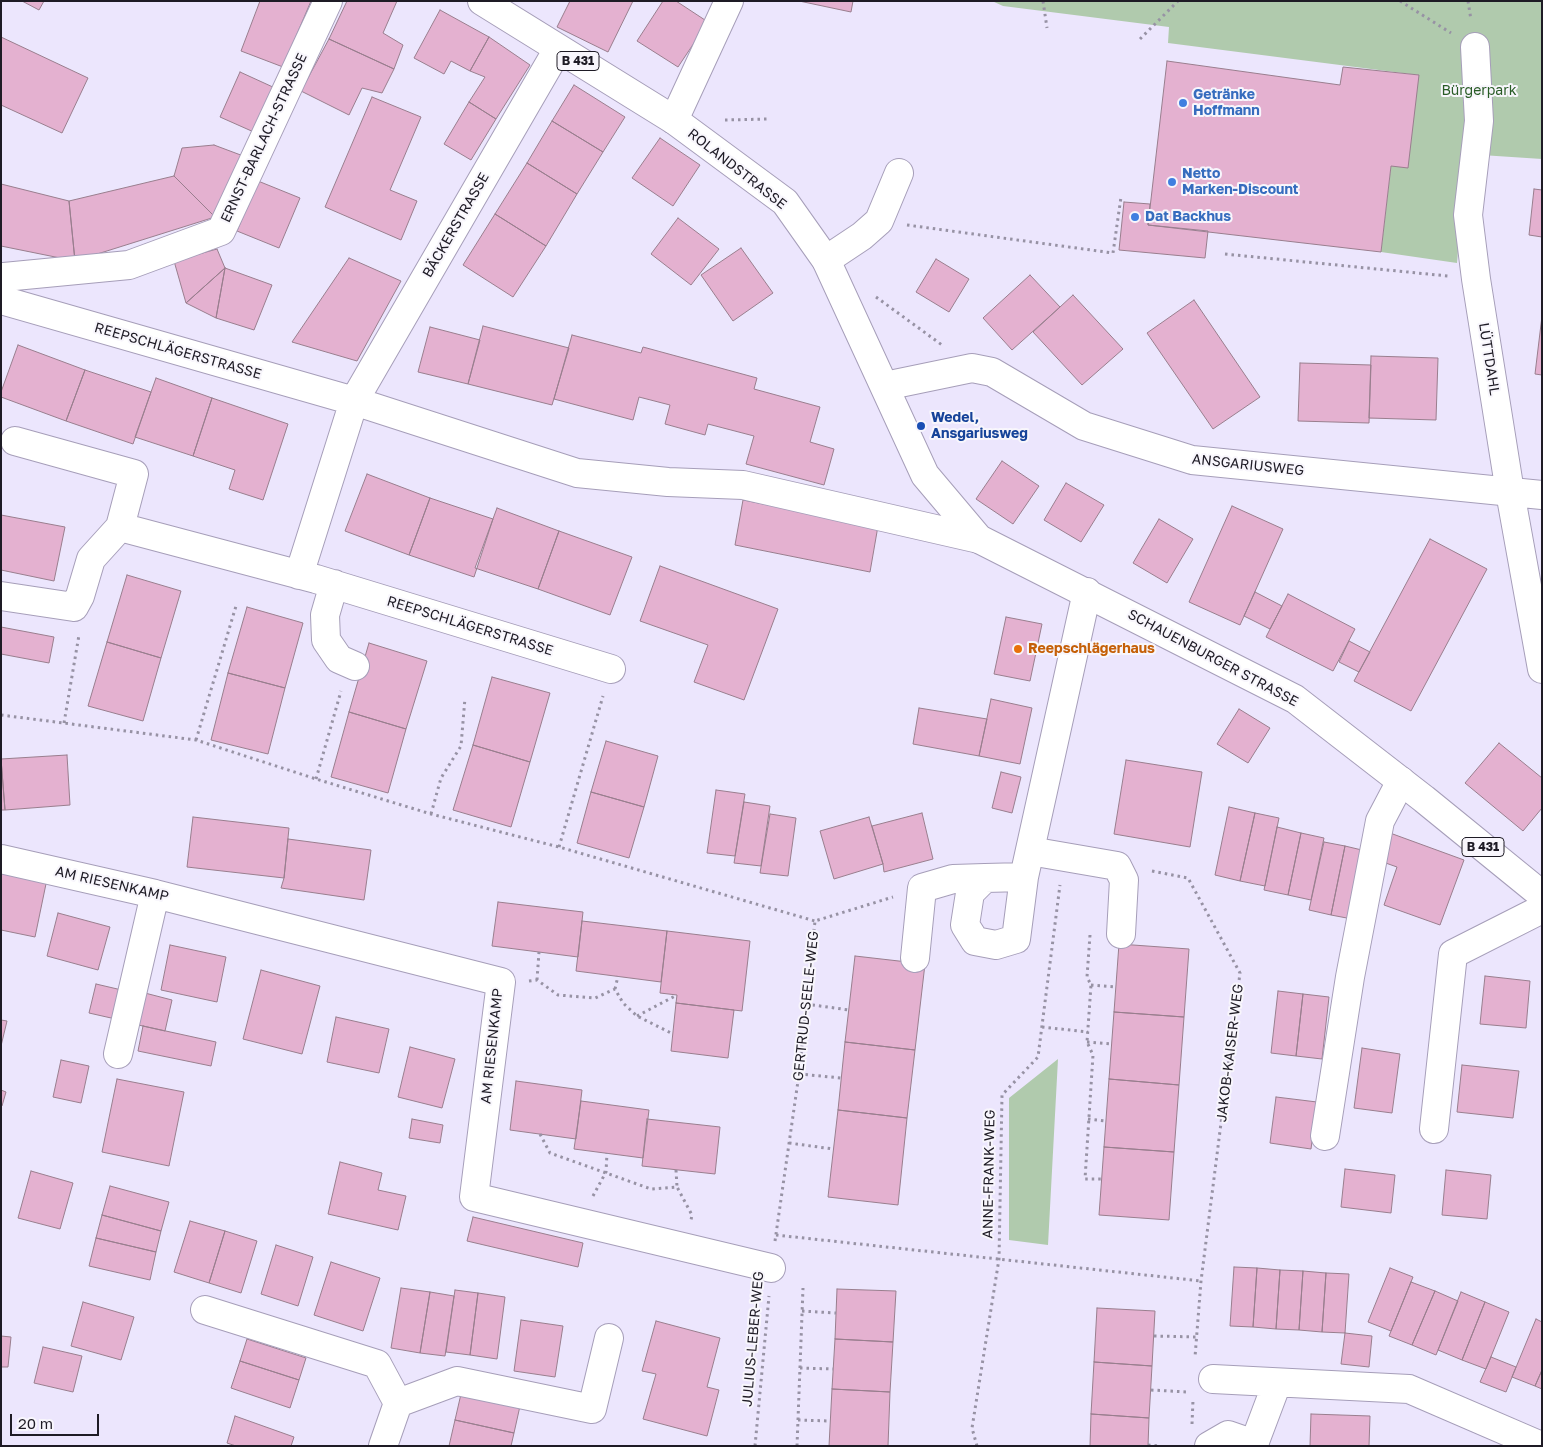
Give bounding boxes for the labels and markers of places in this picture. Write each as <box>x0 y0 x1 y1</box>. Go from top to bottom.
place label: Getränke Hoffmann <box>1193 87 1260 120</box>
marker: Getränke Hoffmann <box>1177 97 1189 109</box>
place label: Netto Marken-Discount <box>1182 166 1298 198</box>
marker: Netto Marken-Discount <box>1166 176 1178 188</box>
place label: Dat Backhus <box>1145 209 1231 225</box>
marker: Dat Backhus <box>1129 211 1141 223</box>
place label: Wedel, Ansgariusweg <box>931 410 1028 442</box>
marker: Wedel, Ansgariusweg <box>915 420 927 432</box>
place label: Reepschlägerhaus <box>1028 641 1155 657</box>
marker: Reepschlägerhaus <box>1012 643 1024 655</box>

